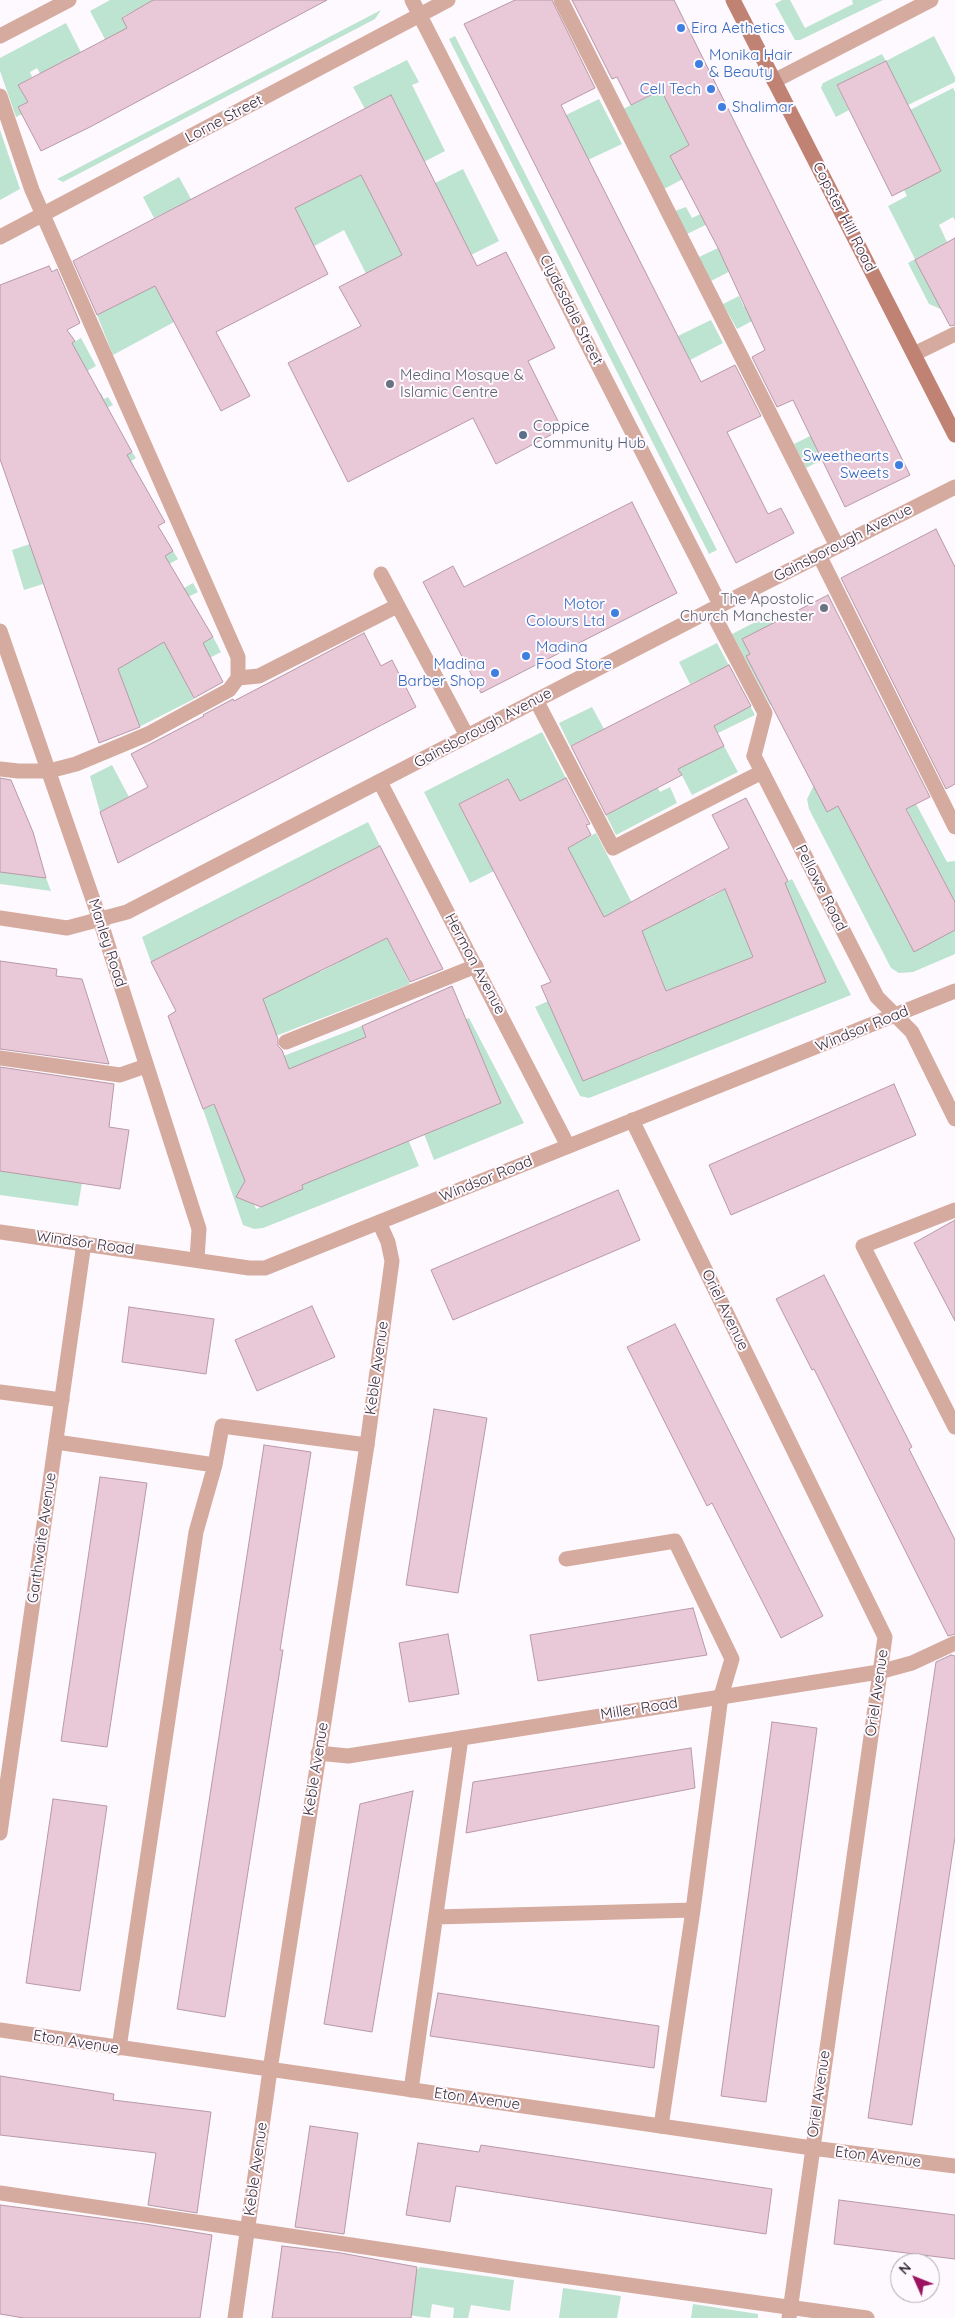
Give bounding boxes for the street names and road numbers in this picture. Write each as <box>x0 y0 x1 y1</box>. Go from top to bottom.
street label: Lorne Street <box>182 91 266 147</box>
street label: Copster Hill Road <box>809 159 879 275</box>
street label: Clydesdale Street <box>535 252 607 368</box>
street label: Gainsborough Avenue <box>771 500 915 586</box>
street label: Gainsborough Avenue <box>411 684 555 772</box>
street label: Pellowe Road <box>792 842 850 934</box>
street label: Manley Road <box>84 897 130 989</box>
street label: Hermon Avenue <box>441 910 509 1018</box>
street label: Windsor Road <box>813 1002 911 1056</box>
street label: Windsor Road <box>437 1152 535 1206</box>
street label: Windsor Road <box>35 1227 135 1259</box>
street label: Oriel Avenue <box>698 1267 752 1353</box>
street label: Keble Avenue <box>362 1320 392 1416</box>
street label: Garthwaite Avenue <box>24 1472 60 1604</box>
street label: Oriel Avenue <box>862 1648 892 1738</box>
street label: Miller Road <box>599 1694 679 1724</box>
street label: Keble Avenue <box>300 1721 332 1817</box>
street label: Eton Avenue <box>32 2026 120 2058</box>
street label: Oriel Avenue <box>804 2049 834 2139</box>
street label: Eton Avenue <box>433 2084 521 2114</box>
street label: Keble Avenue <box>241 2121 271 2217</box>
street label: Eton Avenue <box>834 2143 922 2171</box>

